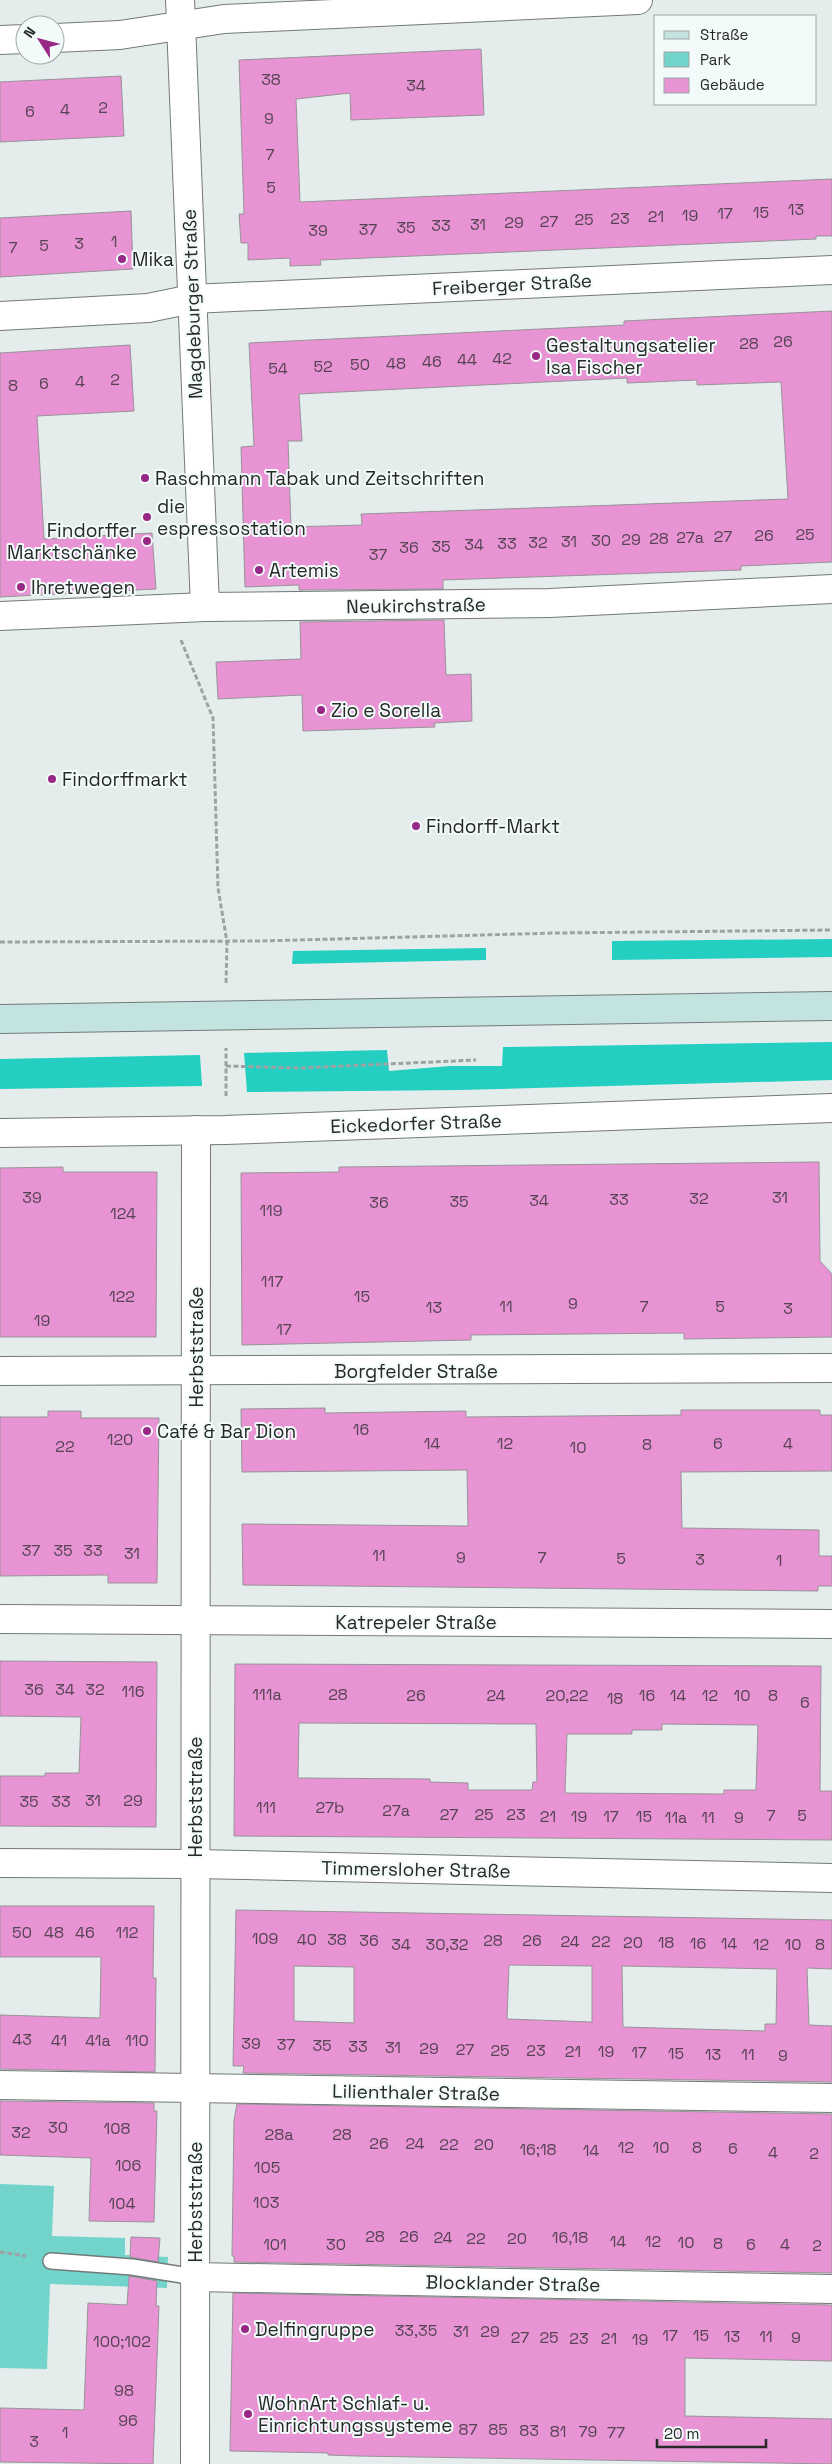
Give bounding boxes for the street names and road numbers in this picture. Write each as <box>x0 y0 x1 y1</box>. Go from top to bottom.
street label: Magdeburger Straße <box>177 208 208 400</box>
street label: Freiberger Straße <box>431 268 593 301</box>
street label: Neukirchstraße <box>346 592 486 619</box>
street label: Eickedorfer Straße <box>330 1108 502 1139</box>
street label: Herbststraße <box>184 1286 209 1408</box>
street label: Borgfelder Straße <box>334 1359 498 1384</box>
street label: Katrepeler Straße <box>335 1610 497 1635</box>
street label: Herbststraße <box>183 1736 208 1858</box>
street label: Timmersloher Straße <box>321 1855 511 1884</box>
street label: Lilienthaler Straße <box>332 2079 500 2106</box>
street label: Herbststraße <box>183 2141 208 2263</box>
street label: Blocklander Straße <box>425 2269 601 2298</box>

